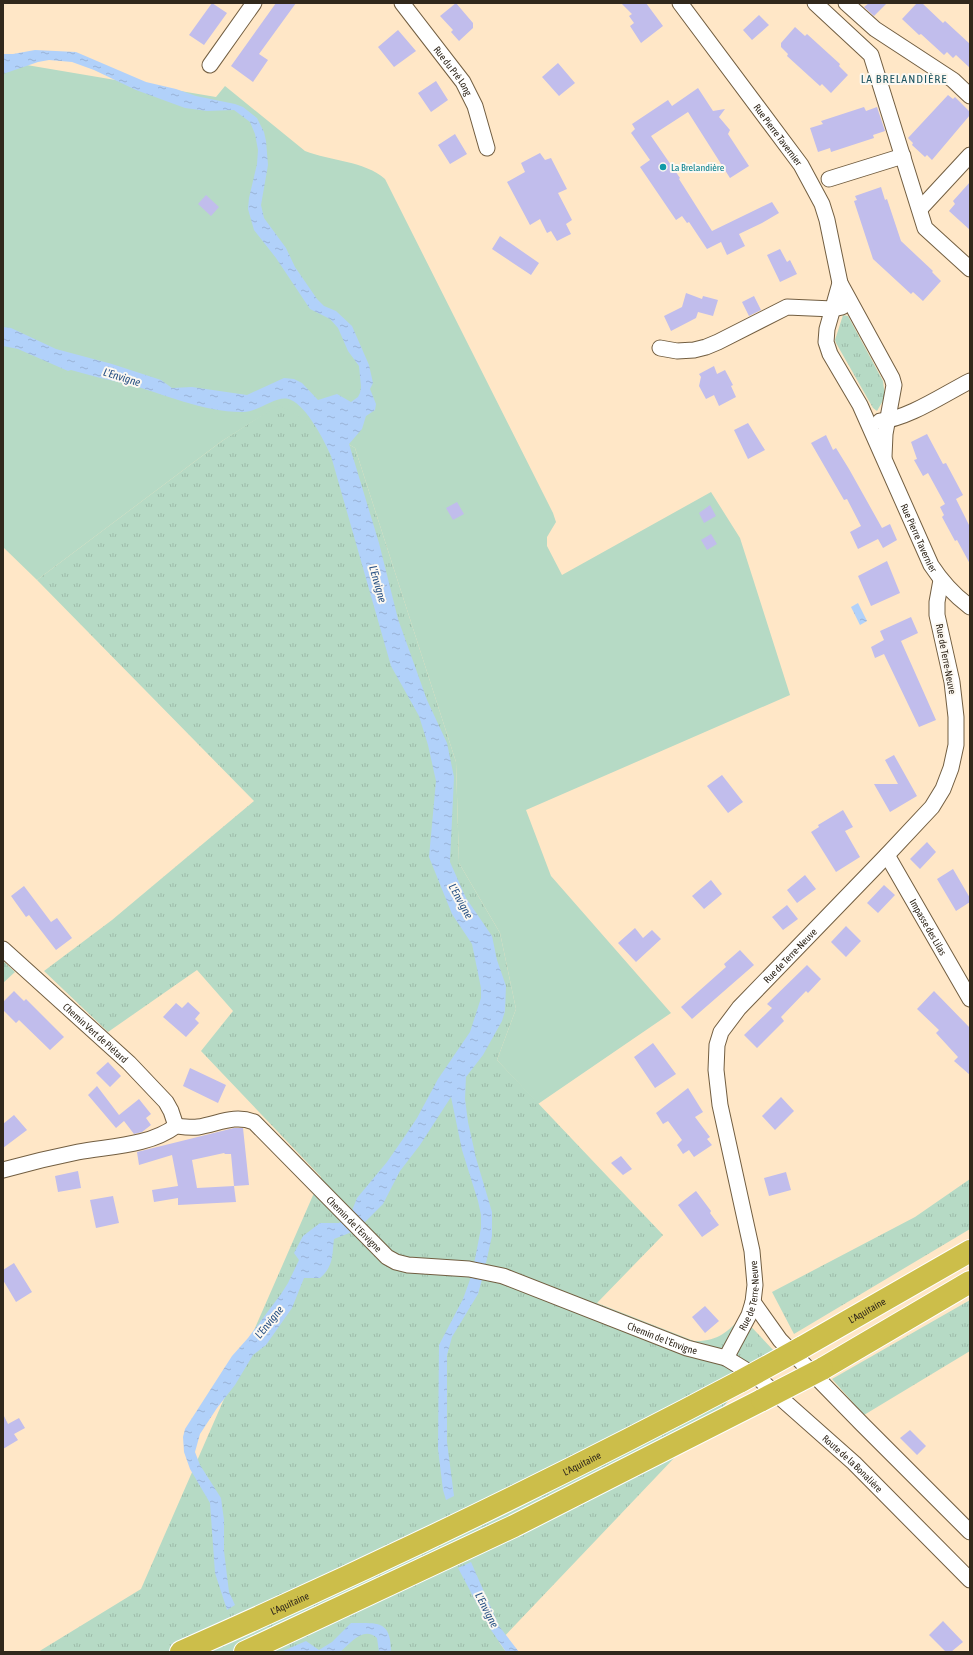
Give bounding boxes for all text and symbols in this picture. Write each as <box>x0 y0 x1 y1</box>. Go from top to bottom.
street label: Rue du Pré Long <box>432 44 475 98</box>
district label: LA BRELANDIÈRE <box>861 72 947 86</box>
street label: Rue Pierre Tavernier <box>752 102 805 168</box>
marker: La Brelandière <box>658 162 668 172</box>
place label: La Brelandière <box>671 162 725 173</box>
water label: L'Envigne <box>102 366 142 388</box>
street label: Rue Pierre Tavernier <box>899 502 940 575</box>
water label: L'Envigne <box>367 564 389 604</box>
street label: Rue de Terre-Neuve <box>934 623 958 696</box>
water label: L'Envigne <box>447 881 475 921</box>
street label: Impasse des Lilas <box>908 897 949 958</box>
street label: Rue de Terre-Neuve <box>761 926 819 985</box>
street label: Chemin Vert de Piétard <box>61 1001 130 1065</box>
street label: Chemin de l'Envigne <box>325 1194 385 1254</box>
street label: Rue de Terre-Neuve <box>736 1260 761 1332</box>
street label: L'Aquitaine <box>846 1295 888 1325</box>
water label: L'Envigne <box>252 1303 286 1341</box>
street label: Chemin de l'Envigne <box>626 1320 699 1356</box>
street label: Route de la Bonalière <box>820 1432 885 1495</box>
street label: L'Aquitaine <box>561 1449 603 1477</box>
street label: L'Aquitaine <box>269 1589 311 1617</box>
water label: L'Envigne <box>473 1590 501 1630</box>

